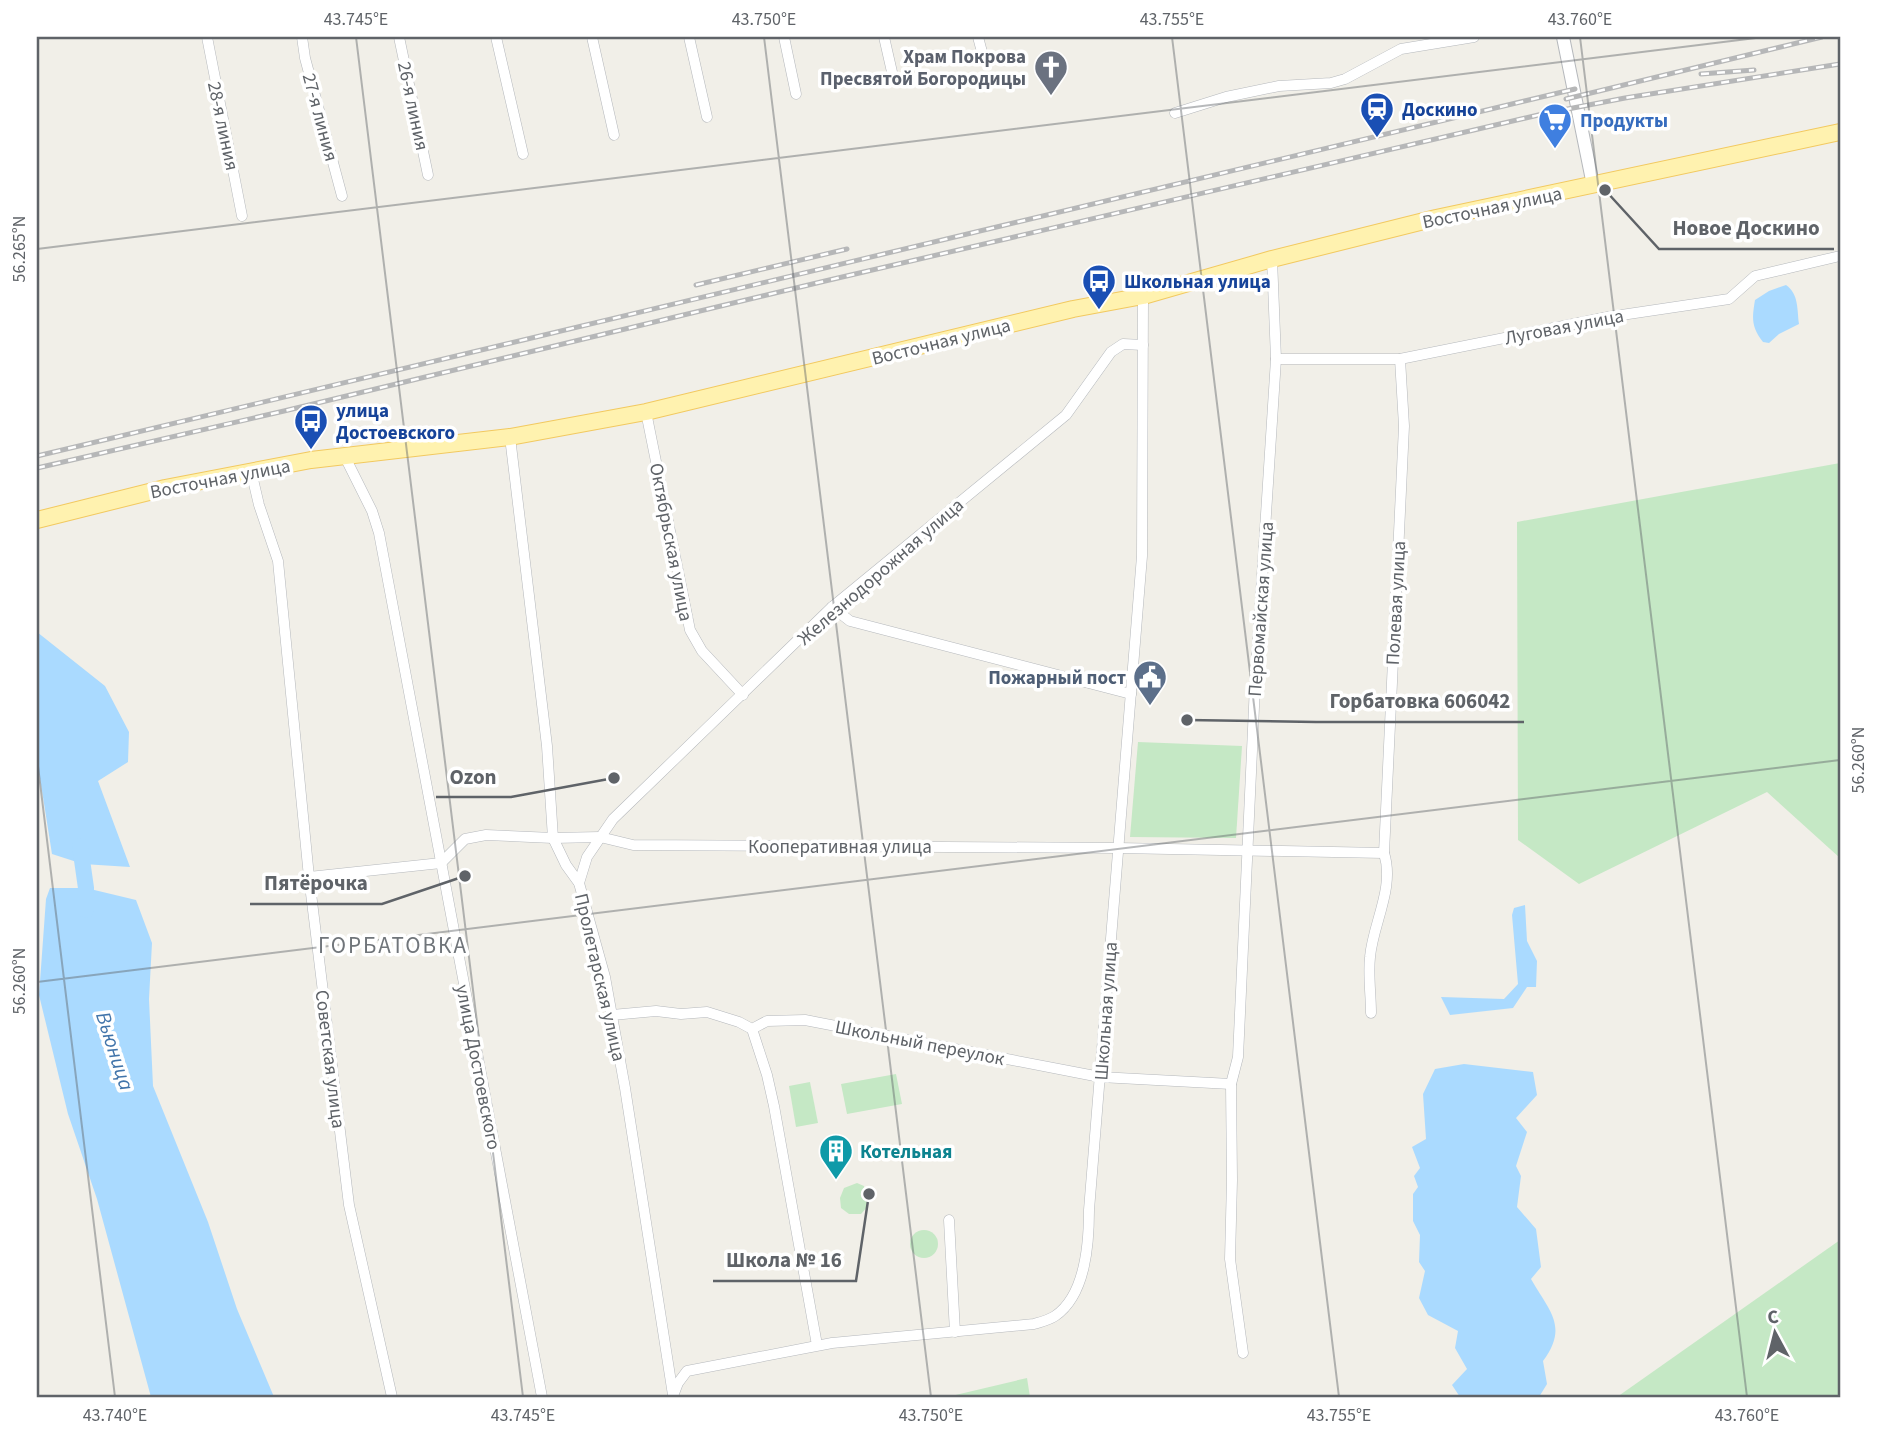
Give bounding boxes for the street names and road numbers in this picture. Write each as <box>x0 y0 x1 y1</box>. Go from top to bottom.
street label: 26-я линия <box>390 59 435 153</box>
street label: 27-я линия <box>295 70 344 164</box>
street label: 28-я линия <box>200 79 245 173</box>
street label: Восточная улица <box>1420 180 1565 236</box>
street label: Луговая улица <box>1502 303 1626 352</box>
street label: Восточная улица <box>869 312 1014 373</box>
street label: Восточная улица <box>148 453 293 506</box>
street label: Октябрьская улица <box>642 461 699 624</box>
street label: Железнодорожная улица <box>792 492 970 652</box>
street label: Первомайская улица <box>1242 521 1281 698</box>
street label: Полевая улица <box>1380 540 1413 666</box>
street label: Кооперативная улица <box>748 834 932 861</box>
street label: Пролетарская улица <box>567 891 632 1064</box>
street label: Школьная улица <box>1088 941 1125 1081</box>
street label: улица Достоевского <box>448 982 507 1152</box>
street label: Советская улица <box>308 988 351 1130</box>
street label: Школьный переулок <box>833 1014 1007 1073</box>

